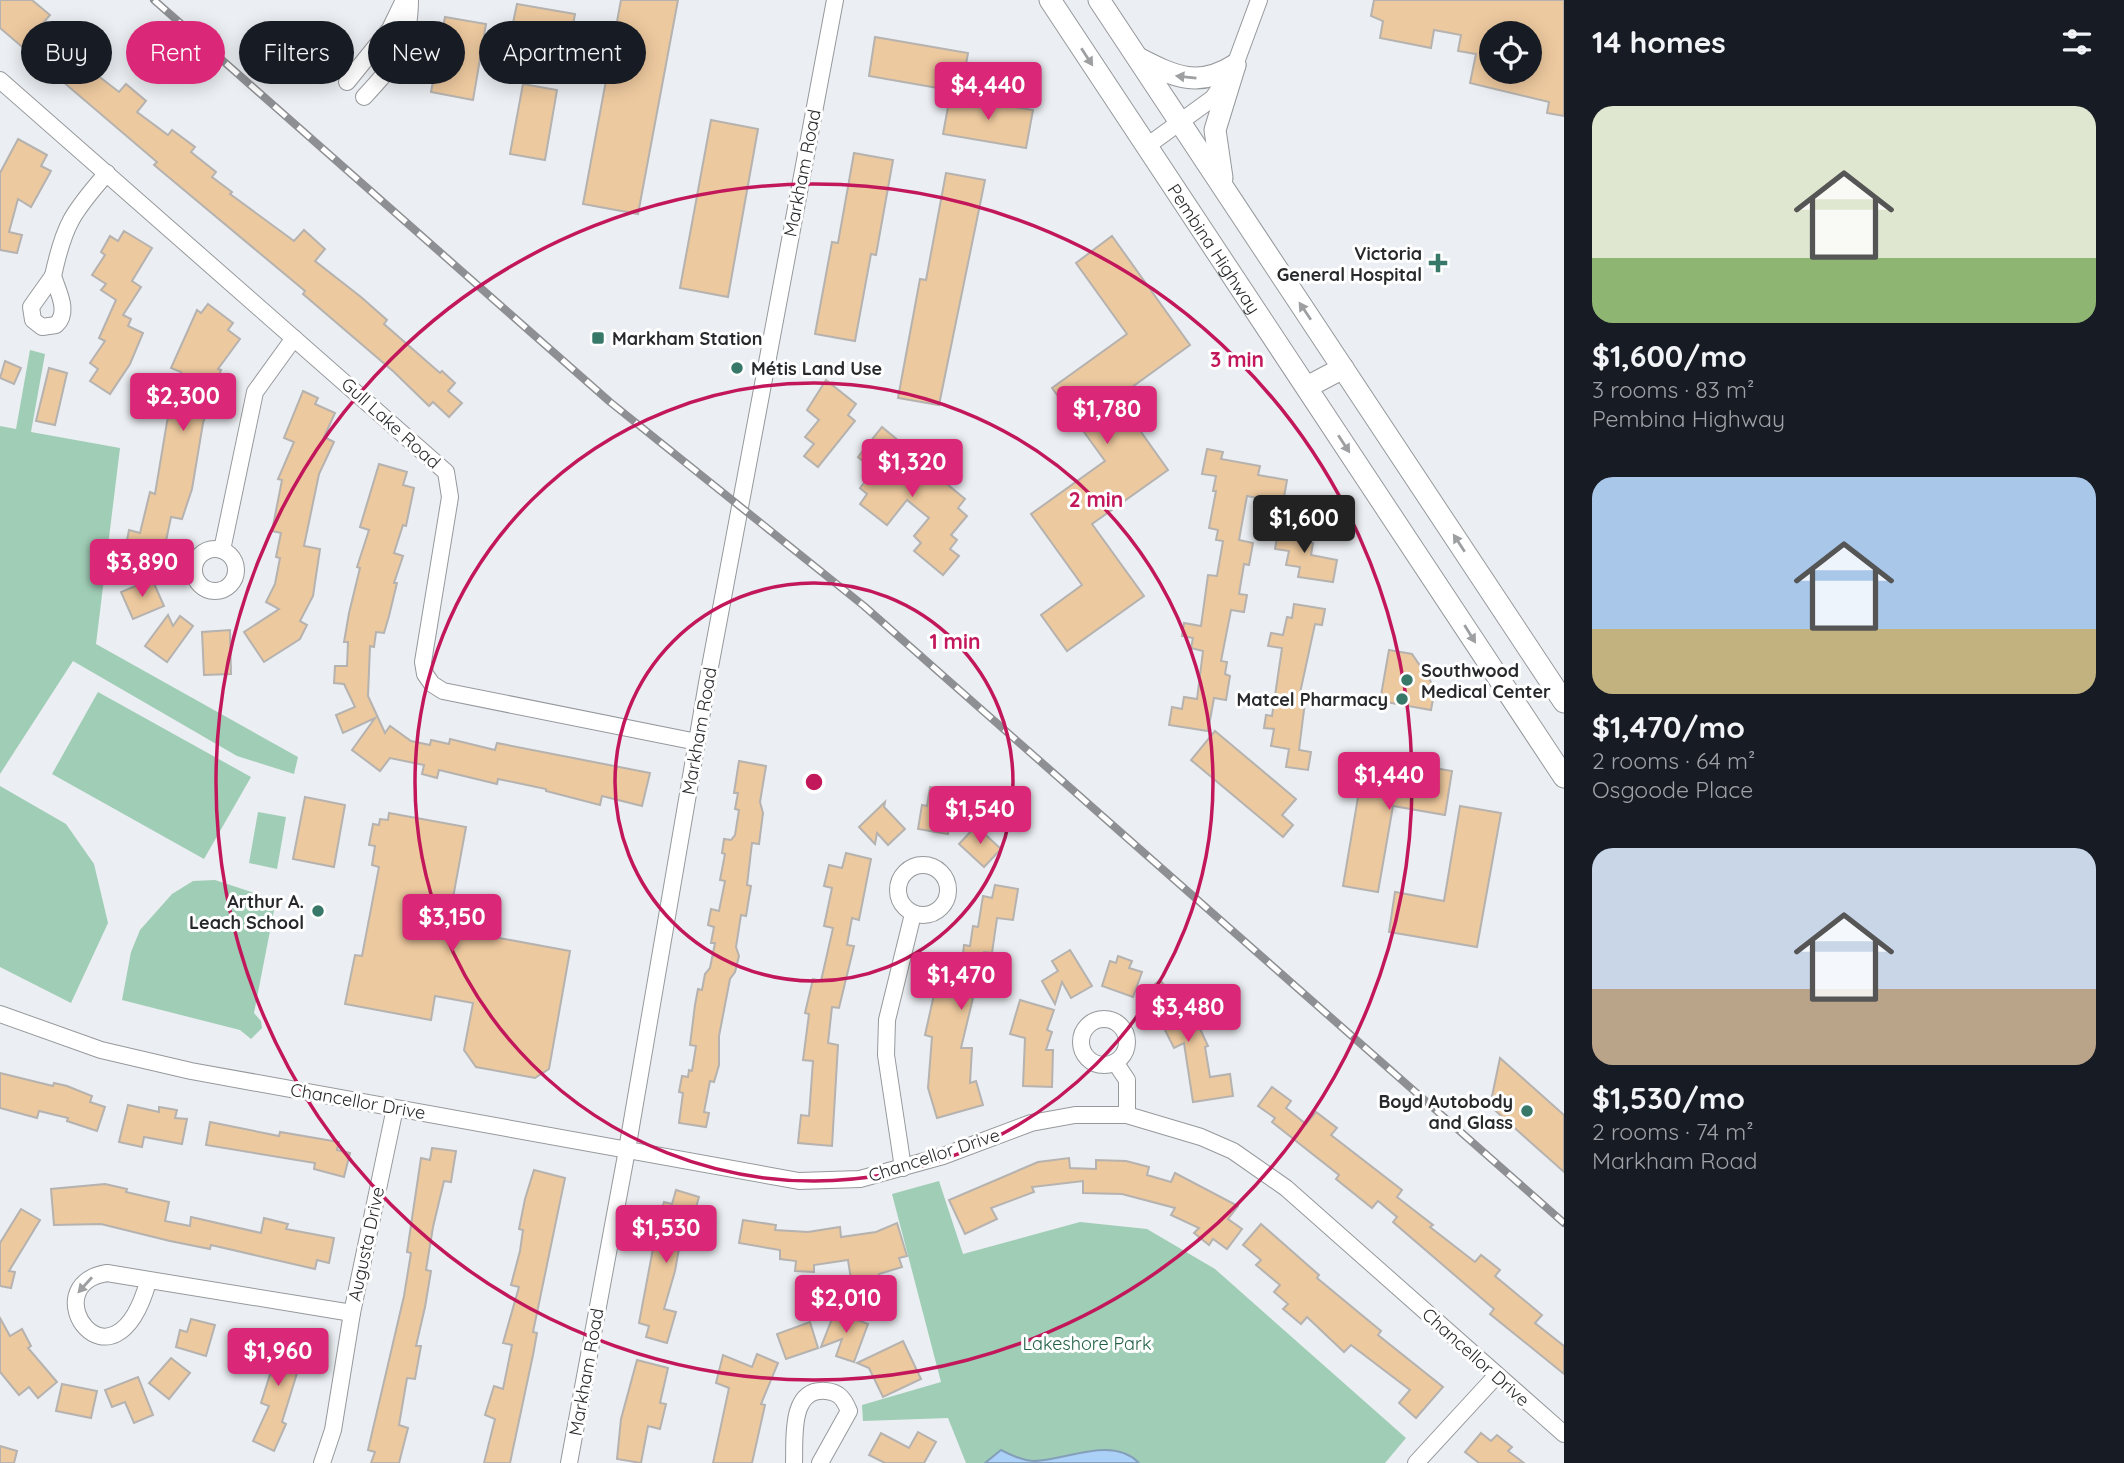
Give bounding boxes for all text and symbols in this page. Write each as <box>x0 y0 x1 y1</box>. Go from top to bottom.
chip: Buy <box>21 21 112 84</box>
chip: Rent <box>126 21 225 84</box>
chip: Filters <box>239 21 354 84</box>
chip: New <box>368 21 465 84</box>
chip: Apartment <box>479 21 646 84</box>
map controls <box>1479 21 1542 84</box>
button: locate <box>1479 21 1542 84</box>
text: 14 homes <box>1592 23 1726 61</box>
icon: filters <box>2058 23 2096 61</box>
one-way arrow <box>1081 47 1094 67</box>
pin: $4,440 <box>931 62 1045 122</box>
text: $4,440 <box>951 70 1025 99</box>
one-way arrow <box>1175 71 1197 82</box>
street label: Markham Road <box>778 107 826 239</box>
icon: home <box>1781 152 1907 278</box>
street label: Pembina Highway <box>1163 179 1266 318</box>
place label: Victoria General Hospital <box>1277 242 1422 286</box>
marker: Victoria General Hospital <box>1428 253 1448 273</box>
one-way arrow <box>1299 302 1312 321</box>
place label: Markham Station <box>612 327 762 350</box>
marker: Markham Station <box>590 330 606 346</box>
text: $1,600/mo <box>1592 337 1747 375</box>
text: 3 min <box>1210 346 1264 372</box>
place label: Métis Land Use <box>751 357 882 380</box>
marker: Métis Land Use <box>729 360 745 376</box>
street label: Gull Lake Road <box>337 372 445 474</box>
pin: $2,300 <box>126 374 240 433</box>
text: 3 rooms · 83 m² <box>1592 375 1754 404</box>
text: $2,300 <box>146 381 220 410</box>
pin: $1,780 <box>1050 386 1164 446</box>
text: $1,780 <box>1073 394 1141 423</box>
text: Pembina Highway <box>1592 404 1785 433</box>
one-way arrow <box>1338 435 1351 454</box>
pin: $1,320 <box>855 440 969 499</box>
text: $1,320 <box>878 447 946 476</box>
text: 2 min <box>1069 486 1123 512</box>
pin: $1,600 <box>1247 496 1361 555</box>
text: $1,600 <box>1269 503 1339 532</box>
icon: home <box>1781 523 1907 649</box>
one-way arrow <box>1452 533 1465 553</box>
pin: $3,890 <box>85 540 199 599</box>
text: $3,890 <box>106 547 178 576</box>
one-way arrow <box>1463 624 1476 644</box>
text: 1 min <box>930 628 980 654</box>
place label: Southwood Medical Center <box>1421 659 1551 703</box>
street label: Markham Road <box>676 665 722 797</box>
marker: Southwood Medical Center <box>1399 672 1415 688</box>
place label: Matcel Pharmacy <box>1236 688 1388 711</box>
marker: Matcel Pharmacy <box>1394 691 1410 707</box>
text: $1,470/mo <box>1592 708 1745 746</box>
text: 2 rooms · 64 m² <box>1592 746 1755 775</box>
pin: $1,440 <box>1332 752 1446 812</box>
text: $1,440 <box>1354 760 1424 789</box>
centre of rings <box>802 770 826 794</box>
text: Osgoode Place <box>1592 775 1753 804</box>
pin: $1,540 <box>923 786 1037 846</box>
text: $1,540 <box>945 794 1015 823</box>
place label: Arthur A. Leach School <box>189 890 304 934</box>
pin: $3,150 <box>395 894 509 954</box>
icon: home <box>1781 894 1907 1020</box>
text: $3,150 <box>418 902 486 931</box>
marker: Arthur A. Leach School <box>310 903 326 919</box>
pin: $1,470 <box>904 953 1018 1012</box>
text: $1,470 <box>927 960 995 989</box>
pin: $3,480 <box>1131 984 1245 1044</box>
text: $3,480 <box>1152 992 1224 1021</box>
street label: Chancellor Drive <box>289 1078 427 1124</box>
text: $1,530/mo <box>1592 1079 1745 1117</box>
place label: Boyd Autobody and Glass <box>1378 1090 1513 1134</box>
marker: Boyd Autobody and Glass <box>1519 1103 1535 1119</box>
text: 2 rooms · 74 m² <box>1592 1117 1754 1146</box>
street label: Chancellor Drive <box>865 1123 1003 1187</box>
text: Markham Road <box>1592 1146 1757 1175</box>
street label: Augusta Drive <box>343 1185 389 1303</box>
pin: $1,530 <box>609 1206 723 1265</box>
text: $1,530 <box>632 1213 700 1242</box>
one-way arrow <box>77 1276 93 1294</box>
pin: $2,010 <box>789 1276 903 1335</box>
text: $2,010 <box>811 1283 881 1312</box>
street label: Chancellor Drive <box>1417 1303 1535 1411</box>
street label: Markham Road <box>563 1306 609 1438</box>
pin: $1,960 <box>221 1328 335 1388</box>
park label: Lakeshore Park <box>1022 1332 1152 1355</box>
text: $1,960 <box>244 1336 312 1365</box>

